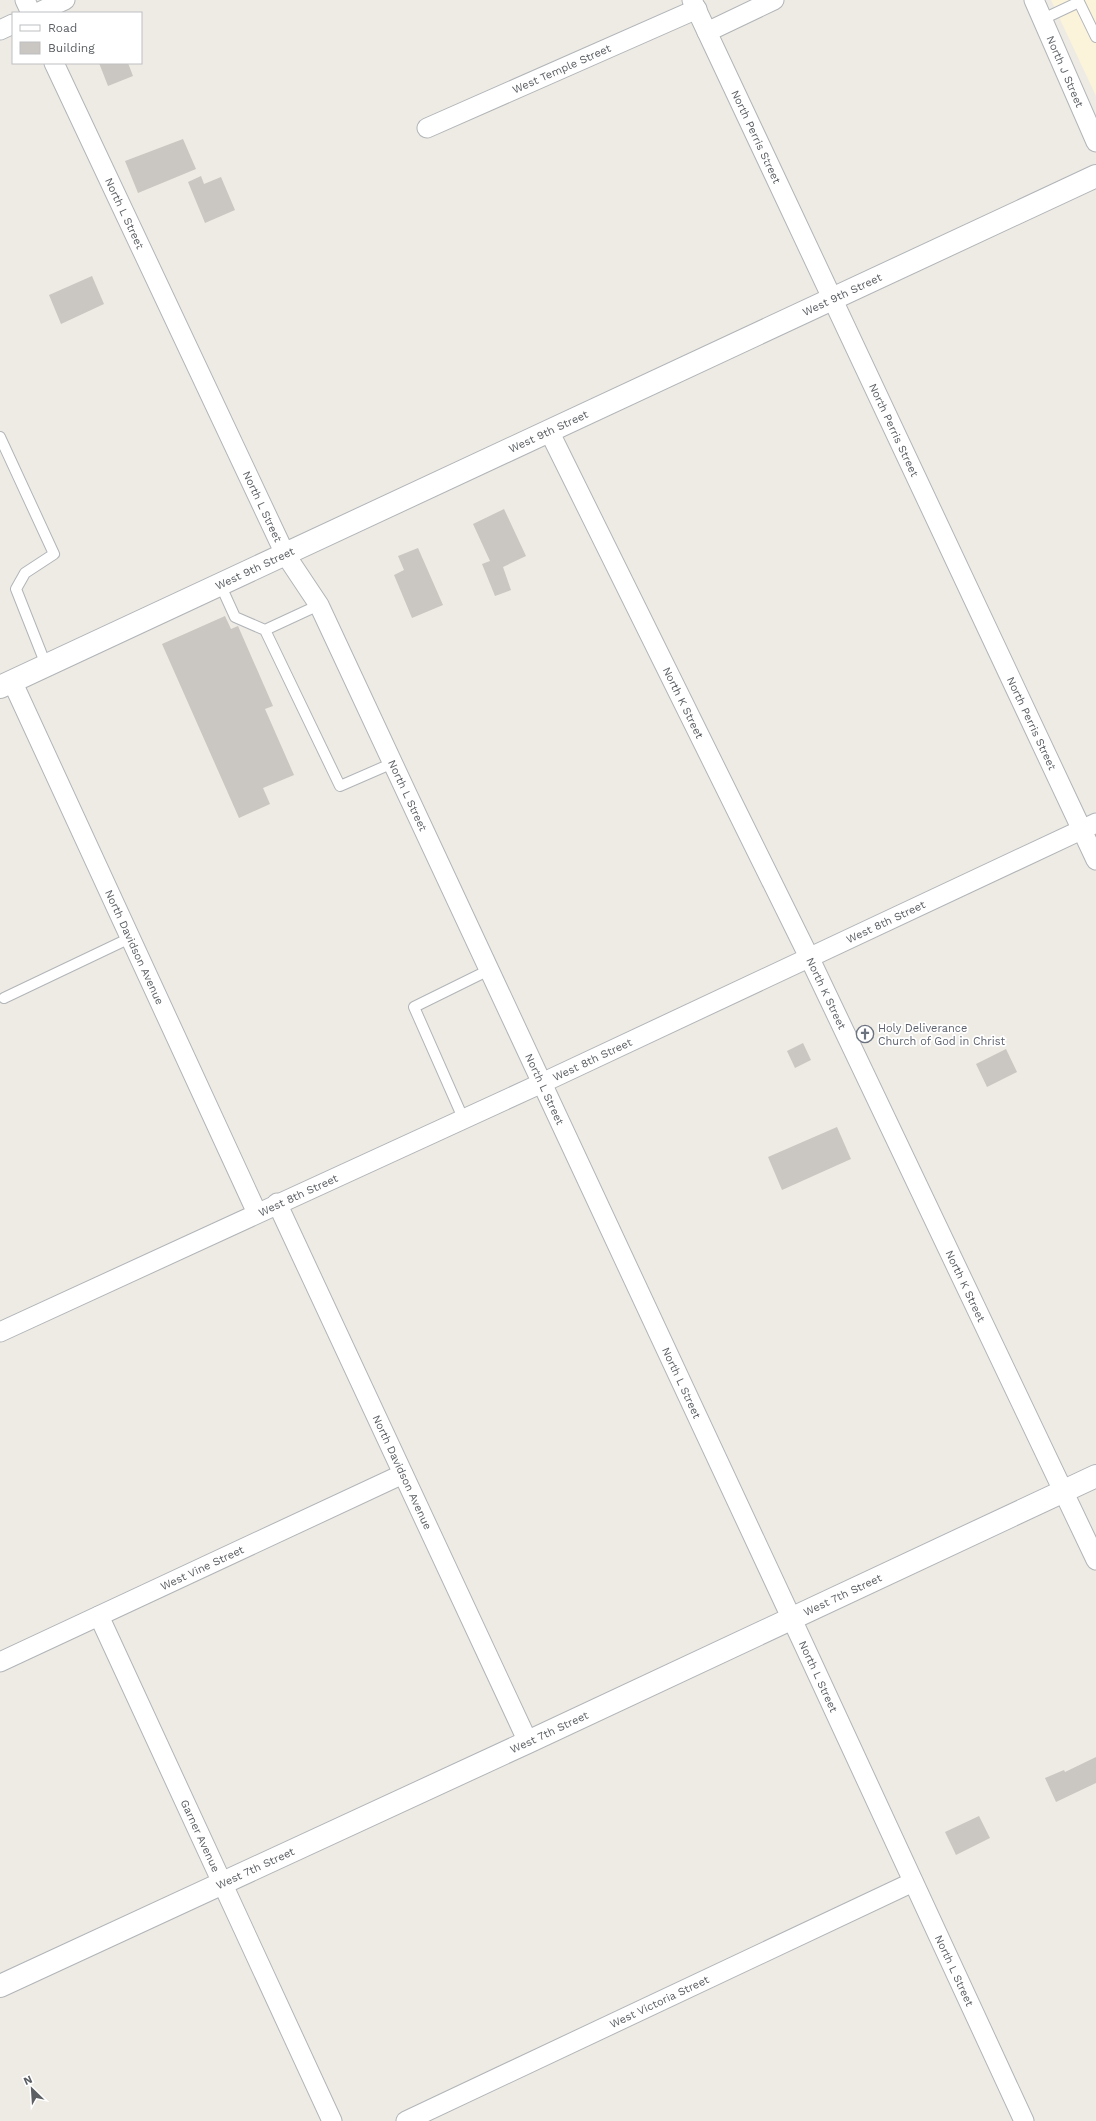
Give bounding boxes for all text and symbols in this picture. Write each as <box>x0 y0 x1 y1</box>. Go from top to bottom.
legend <box>12 12 142 64</box>
text: Road <box>48 21 77 35</box>
street label: North J Street <box>1043 34 1086 110</box>
text: Building <box>48 41 95 55</box>
street label: West Temple Street <box>510 42 613 97</box>
street label: North Perris Street <box>728 88 783 186</box>
street label: North L Street <box>102 176 147 251</box>
street label: West 9th Street <box>801 271 884 319</box>
street label: North Perris Street <box>866 381 921 479</box>
street label: West 9th Street <box>507 408 591 456</box>
street label: North L Street <box>240 469 285 545</box>
street label: West 9th Street <box>213 545 297 593</box>
street label: North K Street <box>660 665 706 741</box>
street label: North Perris Street <box>1004 675 1059 772</box>
street label: North L Street <box>385 758 430 834</box>
street label: North Davidson Avenue <box>102 888 166 1007</box>
street label: West 8th Street <box>844 898 928 946</box>
street label: North K Street <box>803 956 849 1032</box>
place label: Holy Deliverance Church of God in Christ <box>878 1022 1006 1048</box>
church icon: Holy Deliverance Church of God in Christ <box>855 1024 875 1044</box>
street label: West 8th Street <box>551 1036 634 1084</box>
street label: North L Street <box>522 1052 567 1127</box>
street label: West 8th Street <box>257 1172 340 1219</box>
street label: North K Street <box>942 1248 988 1324</box>
street label: North L Street <box>659 1345 704 1421</box>
street label: North Davidson Avenue <box>370 1413 434 1532</box>
street label: West Vine Street <box>159 1543 246 1593</box>
street label: West 7th Street <box>802 1571 884 1619</box>
street label: North L Street <box>796 1639 840 1715</box>
street label: West 7th Street <box>508 1709 591 1756</box>
street label: Garner Avenue <box>178 1798 222 1874</box>
street label: West 7th Street <box>214 1845 297 1892</box>
street label: North L Street <box>932 1933 976 2009</box>
street label: West Victoria Street <box>608 1973 712 2031</box>
north arrow <box>12 2069 52 2109</box>
text: N <box>22 2073 34 2088</box>

